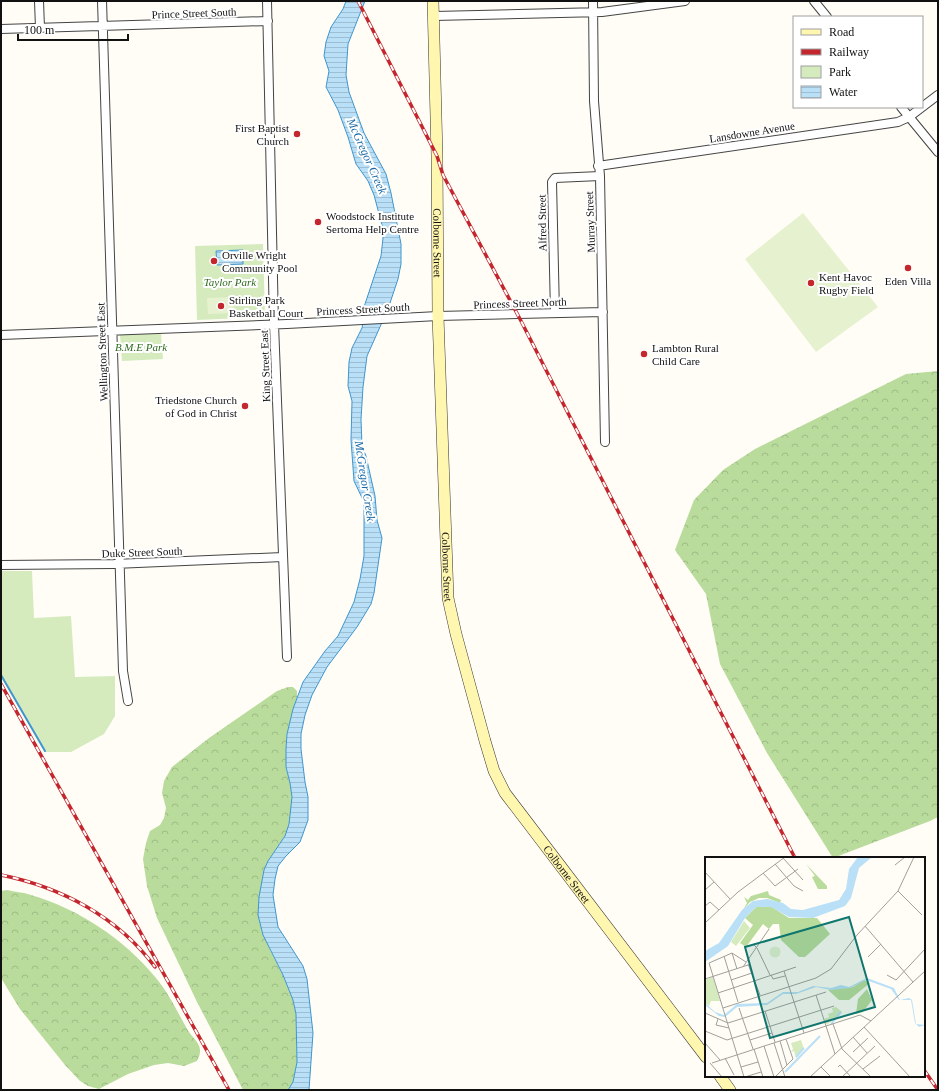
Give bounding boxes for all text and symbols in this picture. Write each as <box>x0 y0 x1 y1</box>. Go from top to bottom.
street label: Prince Street South <box>151 6 237 20</box>
scale bar <box>18 16 128 42</box>
legend <box>793 16 923 108</box>
text: 100 m <box>24 23 55 37</box>
text: Road <box>829 25 854 39</box>
text: Railway <box>829 45 869 59</box>
text: Park <box>829 65 851 79</box>
text: Water <box>829 85 857 99</box>
water label: McGregor Creek <box>344 115 390 197</box>
street label: Lansdowne Avenue <box>708 119 796 145</box>
place label: First Baptist Church <box>235 122 289 147</box>
marker: First Baptist Church <box>292 129 302 139</box>
street label: Murray Street <box>583 191 597 253</box>
street label: Alfred Street <box>536 194 548 252</box>
street label: Colborne Street <box>431 208 444 278</box>
place label: Woodstock Institute Sertoma Help Centre <box>326 210 419 235</box>
marker: Woodstock Institute Sertoma Help Centre <box>313 217 323 227</box>
place label: Orville Wright Community Pool <box>222 249 298 274</box>
marker: Orville Wright Community Pool <box>209 256 219 266</box>
marker: Eden Villa <box>903 263 913 273</box>
place label: Kent Havoc Rugby Field <box>819 271 874 296</box>
place label: Eden Villa <box>885 275 931 287</box>
park label: Taylor Park <box>204 276 257 288</box>
marker: Kent Havoc Rugby Field <box>806 278 816 288</box>
place label: Stirling Park Basketball Court <box>229 294 303 319</box>
street label: Princess Street North <box>473 295 567 311</box>
marker: Stirling Park Basketball Court <box>216 301 226 311</box>
street label: Princess Street South <box>316 301 410 317</box>
street label: Wellington Street East <box>94 302 110 402</box>
street label: King Street East <box>258 330 272 402</box>
park label: B.M.E Park <box>115 341 168 353</box>
place label: Lambton Rural Child Care <box>652 342 719 367</box>
marker: Lambton Rural Child Care <box>639 349 649 359</box>
place label: Triedstone Church of God in Christ <box>155 394 237 419</box>
marker: Triedstone Church of God in Christ <box>240 401 250 411</box>
water label: McGregor Creek <box>352 439 378 523</box>
street label: Colborne Street <box>440 532 455 603</box>
street label: Duke Street South <box>101 545 183 559</box>
street label: Colborne Street <box>541 843 593 905</box>
inset map <box>705 857 925 1077</box>

